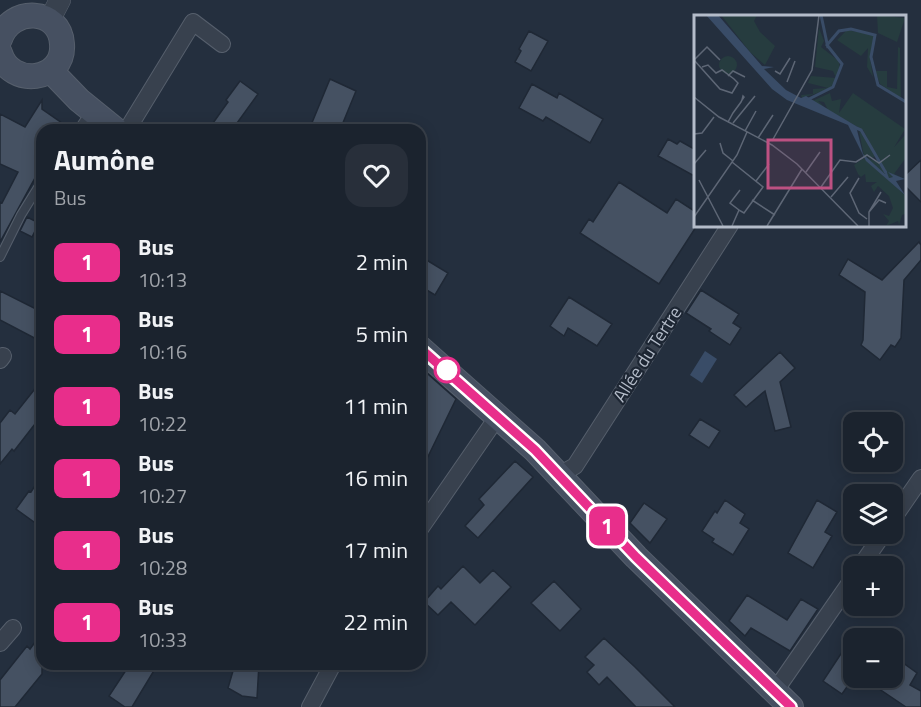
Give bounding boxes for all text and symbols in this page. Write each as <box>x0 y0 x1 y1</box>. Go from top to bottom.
inset map <box>694 15 906 226</box>
text: Aumône <box>54 138 155 181</box>
button: heart <box>345 144 408 207</box>
text: Bus <box>54 182 86 213</box>
text: Bus <box>138 230 174 264</box>
text: 2 min <box>356 245 408 279</box>
text: 1 <box>81 246 93 278</box>
text: 10:13 <box>138 264 187 295</box>
street label: Allée du Tertre <box>606 301 688 407</box>
text: Bus <box>138 302 174 336</box>
text: 5 min <box>356 317 408 351</box>
text: 1 <box>81 318 93 350</box>
text: 10:16 <box>138 336 187 367</box>
unlabelled marker <box>434 357 460 383</box>
text: Bus <box>138 374 174 408</box>
text: 11 min <box>343 389 408 423</box>
text: 1 <box>81 390 93 422</box>
text: 10:22 <box>138 408 187 439</box>
map controls <box>843 412 903 688</box>
button: locate <box>843 412 903 472</box>
text: Bus <box>138 446 174 480</box>
text: 16 min <box>343 461 408 495</box>
text: 1 <box>81 462 93 494</box>
text: 10:27 <box>138 480 187 511</box>
button: layers <box>843 484 903 544</box>
line badge: 1 <box>588 506 626 546</box>
text: 1 <box>601 510 613 542</box>
text: Bus <box>138 518 174 552</box>
text: 17 min <box>343 533 408 567</box>
text: 1 <box>81 534 93 566</box>
text: 10:28 <box>138 552 187 583</box>
button: + <box>843 556 903 616</box>
text: Bus <box>138 590 174 624</box>
text: 22 min <box>343 605 408 639</box>
text: 1 <box>81 606 93 638</box>
text: 10:33 <box>138 624 187 655</box>
button: − <box>843 628 903 688</box>

